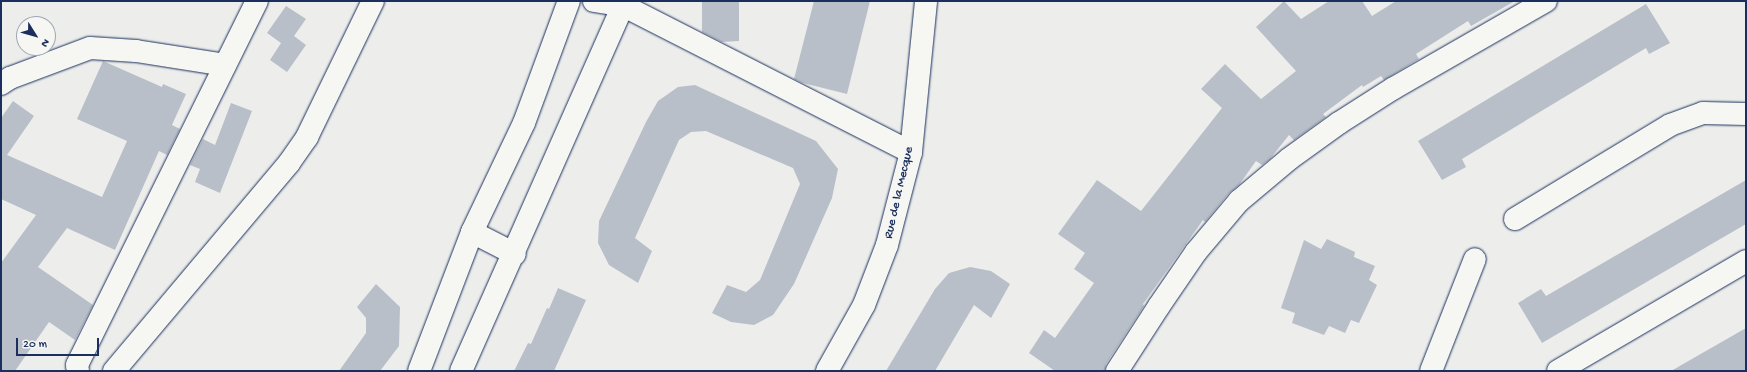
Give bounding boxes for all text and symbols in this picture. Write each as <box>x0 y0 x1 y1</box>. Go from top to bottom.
north arrow <box>16 16 56 56</box>
text: N <box>38 36 52 49</box>
street label: Rue de la Mecque <box>882 145 918 241</box>
scale bar <box>18 330 101 356</box>
text: 20 m <box>23 338 47 352</box>

